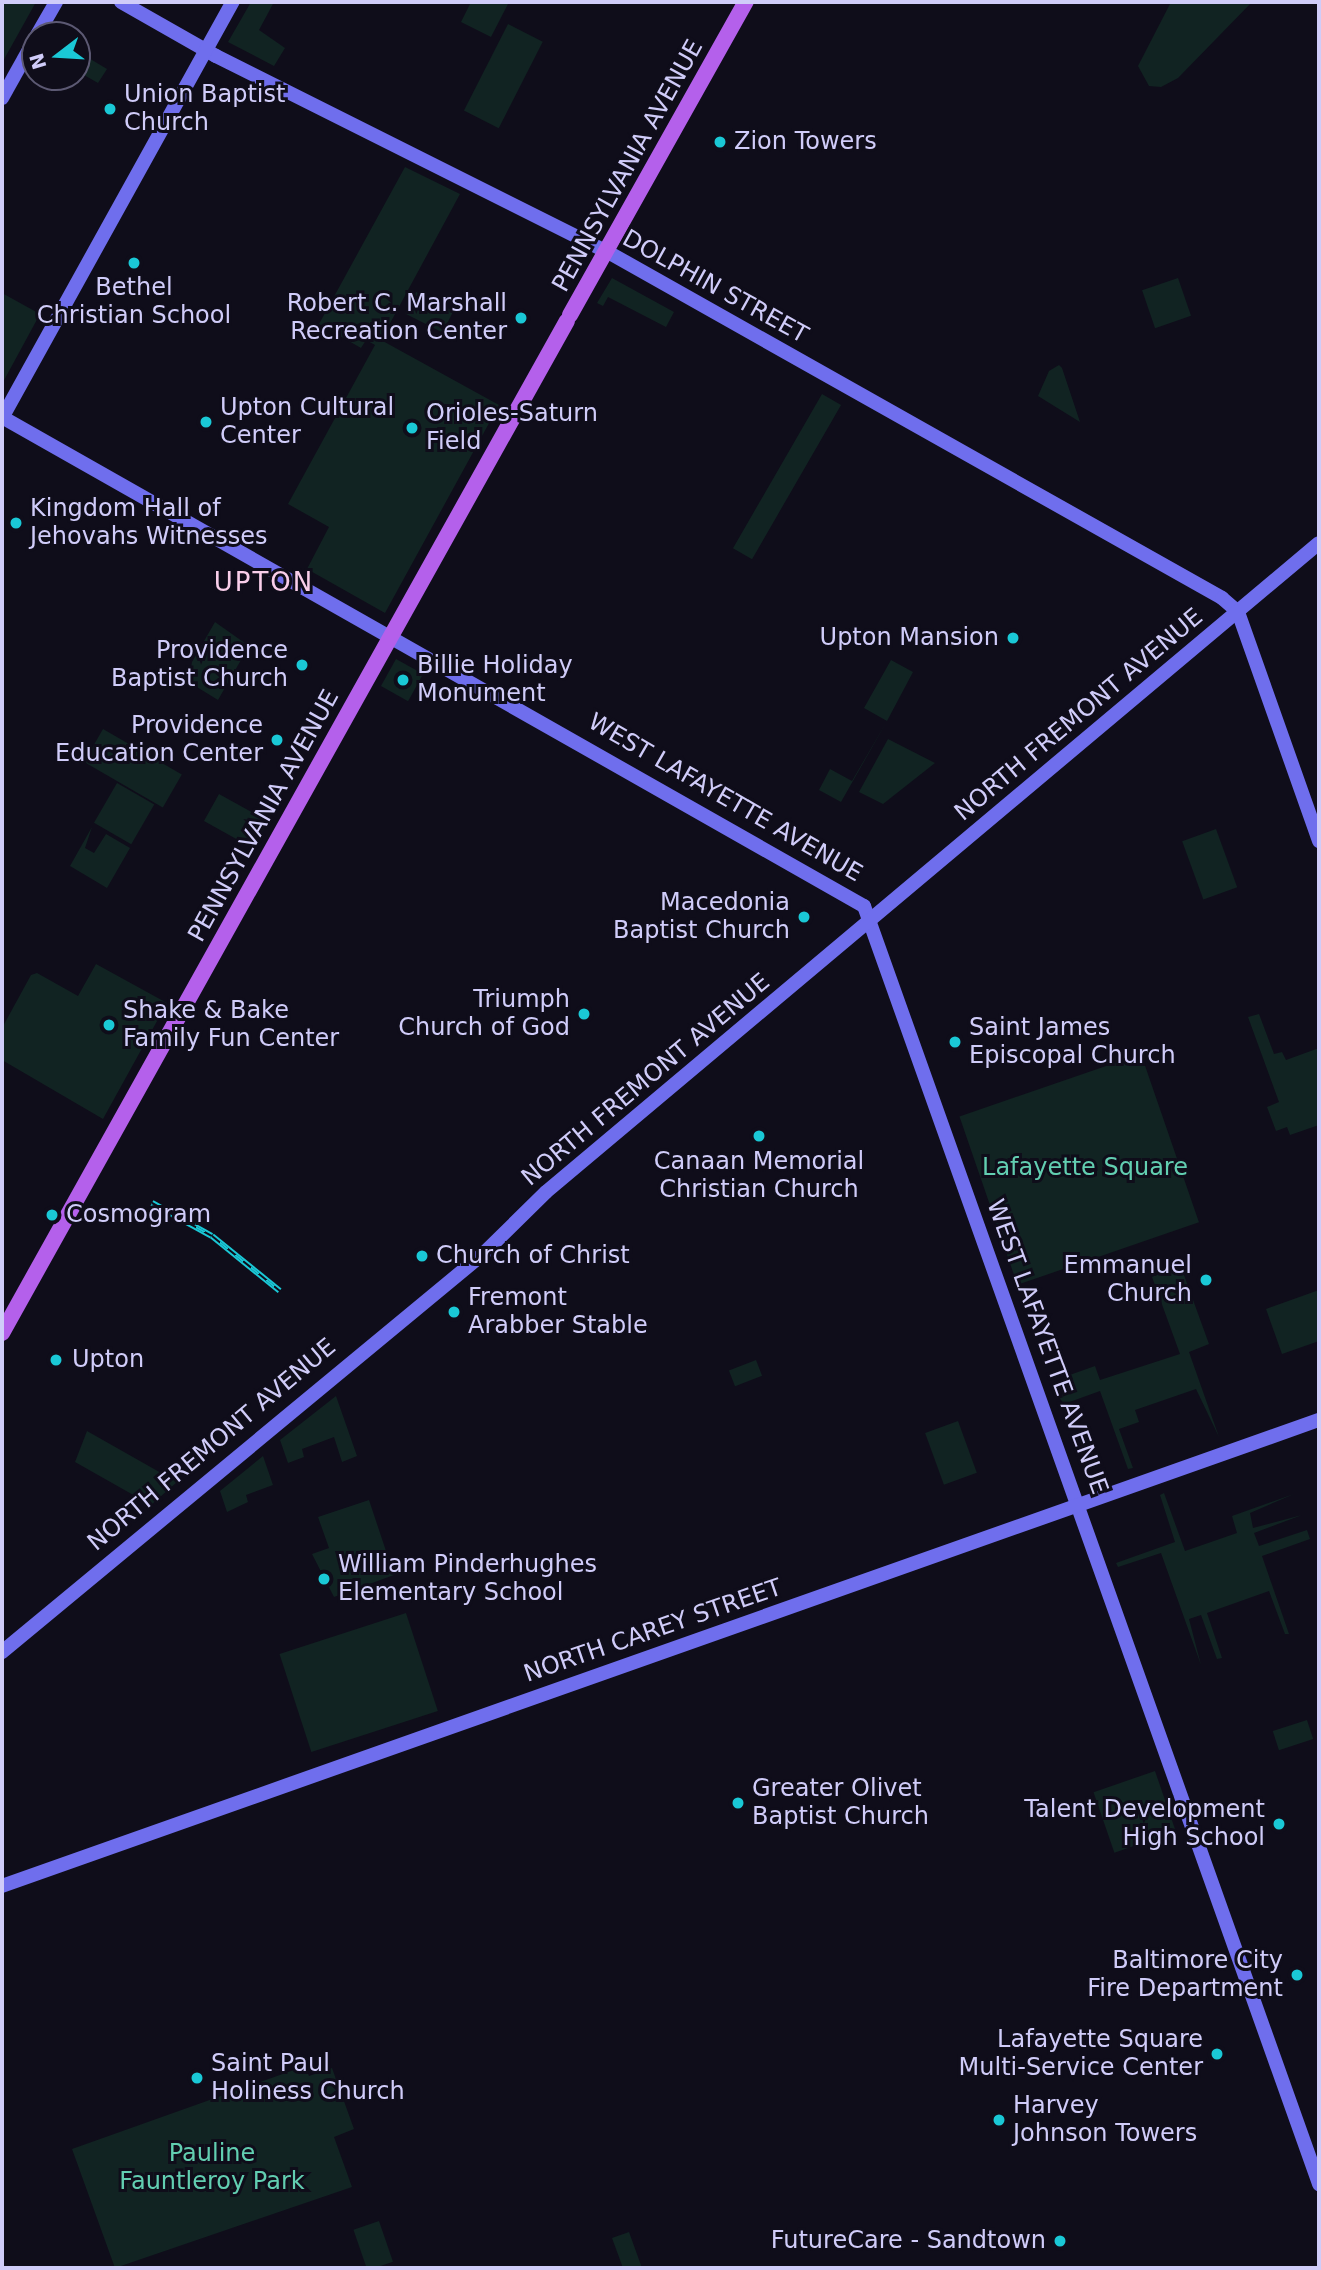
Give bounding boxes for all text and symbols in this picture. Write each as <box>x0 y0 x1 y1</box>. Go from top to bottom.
north arrow <box>21 21 91 91</box>
street label: PENNSYLVANIA AVENUE <box>547 35 709 297</box>
text: N <box>25 51 51 72</box>
place label: Union Baptist Church <box>124 81 285 137</box>
marker: Union Baptist Church <box>102 101 118 117</box>
place label: Zion Towers <box>734 128 877 156</box>
marker: Zion Towers <box>712 134 728 150</box>
street label: DOLPHIN STREET <box>617 224 813 350</box>
marker: Bethel Christian School <box>126 255 142 271</box>
place label: Bethel Christian School <box>37 274 231 330</box>
place label: Robert C. Marshall Recreation Center <box>287 290 507 346</box>
marker: Robert C. Marshall Recreation Center <box>513 310 529 326</box>
place label: Upton Cultural Center <box>220 394 394 450</box>
place label: Orioles-Saturn Field <box>426 400 598 456</box>
marker: Upton Cultural Center <box>198 414 214 430</box>
marker: Orioles-Saturn Field <box>404 420 420 436</box>
place label: Kingdom Hall of Jehovahs Witnesses <box>30 495 268 551</box>
marker: Kingdom Hall of Jehovahs Witnesses <box>8 515 24 531</box>
district label: UPTON <box>214 567 314 599</box>
street label: NORTH FREMONT AVENUE <box>949 603 1209 827</box>
place label: Upton Mansion <box>820 624 999 652</box>
marker: Upton Mansion <box>1005 630 1021 646</box>
place label: Providence Baptist Church <box>111 637 288 693</box>
place label: Billie Holiday Monument <box>417 652 573 708</box>
marker: Providence Baptist Church <box>294 657 310 673</box>
marker: Billie Holiday Monument <box>395 672 411 688</box>
street label: PENNSYLVANIA AVENUE <box>183 685 345 947</box>
street label: WEST LAFAYETTE AVENUE <box>583 708 867 888</box>
place label: Providence Education Center <box>55 712 263 768</box>
marker: Providence Education Center <box>269 732 285 748</box>
place label: Macedonia Baptist Church <box>613 889 790 945</box>
marker: Macedonia Baptist Church <box>796 909 812 925</box>
street label: NORTH FREMONT AVENUE <box>516 968 776 1192</box>
place label: Triumph Church of God <box>398 986 570 1042</box>
place label: Shake & Bake Family Fun Center <box>123 997 339 1053</box>
marker: Triumph Church of God <box>576 1006 592 1022</box>
place label: Saint James Episcopal Church <box>969 1014 1176 1070</box>
marker: Shake & Bake Family Fun Center <box>101 1017 117 1033</box>
marker: Saint James Episcopal Church <box>947 1034 963 1050</box>
marker: Canaan Memorial Christian Church <box>751 1128 767 1144</box>
place label: Canaan Memorial Christian Church <box>654 1148 864 1204</box>
park label: Lafayette Square <box>982 1154 1188 1182</box>
street label: WEST LAFAYETTE AVENUE <box>980 1196 1114 1498</box>
place label: Cosmogram <box>66 1201 211 1229</box>
marker: Cosmogram <box>44 1207 60 1223</box>
place label: Church of Christ <box>436 1242 630 1270</box>
marker: Church of Christ <box>414 1248 430 1264</box>
place label: Emmanuel Church <box>1064 1252 1192 1308</box>
marker: Emmanuel Church <box>1198 1272 1214 1288</box>
place label: Fremont Arabber Stable <box>468 1284 648 1340</box>
marker: Fremont Arabber Stable <box>446 1304 462 1320</box>
street label: NORTH FREMONT AVENUE <box>82 1333 342 1557</box>
place label: Upton <box>72 1346 144 1374</box>
marker: Upton <box>46 1350 66 1370</box>
place label: William Pinderhughes Elementary School <box>338 1551 597 1607</box>
marker: William Pinderhughes Elementary School <box>316 1571 332 1587</box>
street label: NORTH CAREY STREET <box>520 1573 786 1689</box>
place label: Greater Olivet Baptist Church <box>752 1775 929 1831</box>
marker: Greater Olivet Baptist Church <box>730 1795 746 1811</box>
place label: Talent Development High School <box>1024 1796 1265 1852</box>
marker: Talent Development High School <box>1271 1816 1287 1832</box>
place label: Baltimore City Fire Department <box>1087 1947 1283 2003</box>
marker: Baltimore City Fire Department <box>1289 1967 1305 1983</box>
place label: Lafayette Square Multi-Service Center <box>959 2026 1203 2082</box>
marker: Lafayette Square Multi-Service Center <box>1209 2046 1225 2062</box>
place label: Saint Paul Holiness Church <box>211 2050 405 2106</box>
marker: Saint Paul Holiness Church <box>189 2070 205 2086</box>
place label: Harvey Johnson Towers <box>1013 2092 1197 2148</box>
marker: Harvey Johnson Towers <box>991 2112 1007 2128</box>
park label: Pauline Fauntleroy Park <box>119 2140 305 2196</box>
place label: FutureCare - Sandtown <box>771 2227 1046 2255</box>
marker: FutureCare - Sandtown <box>1052 2233 1068 2249</box>

